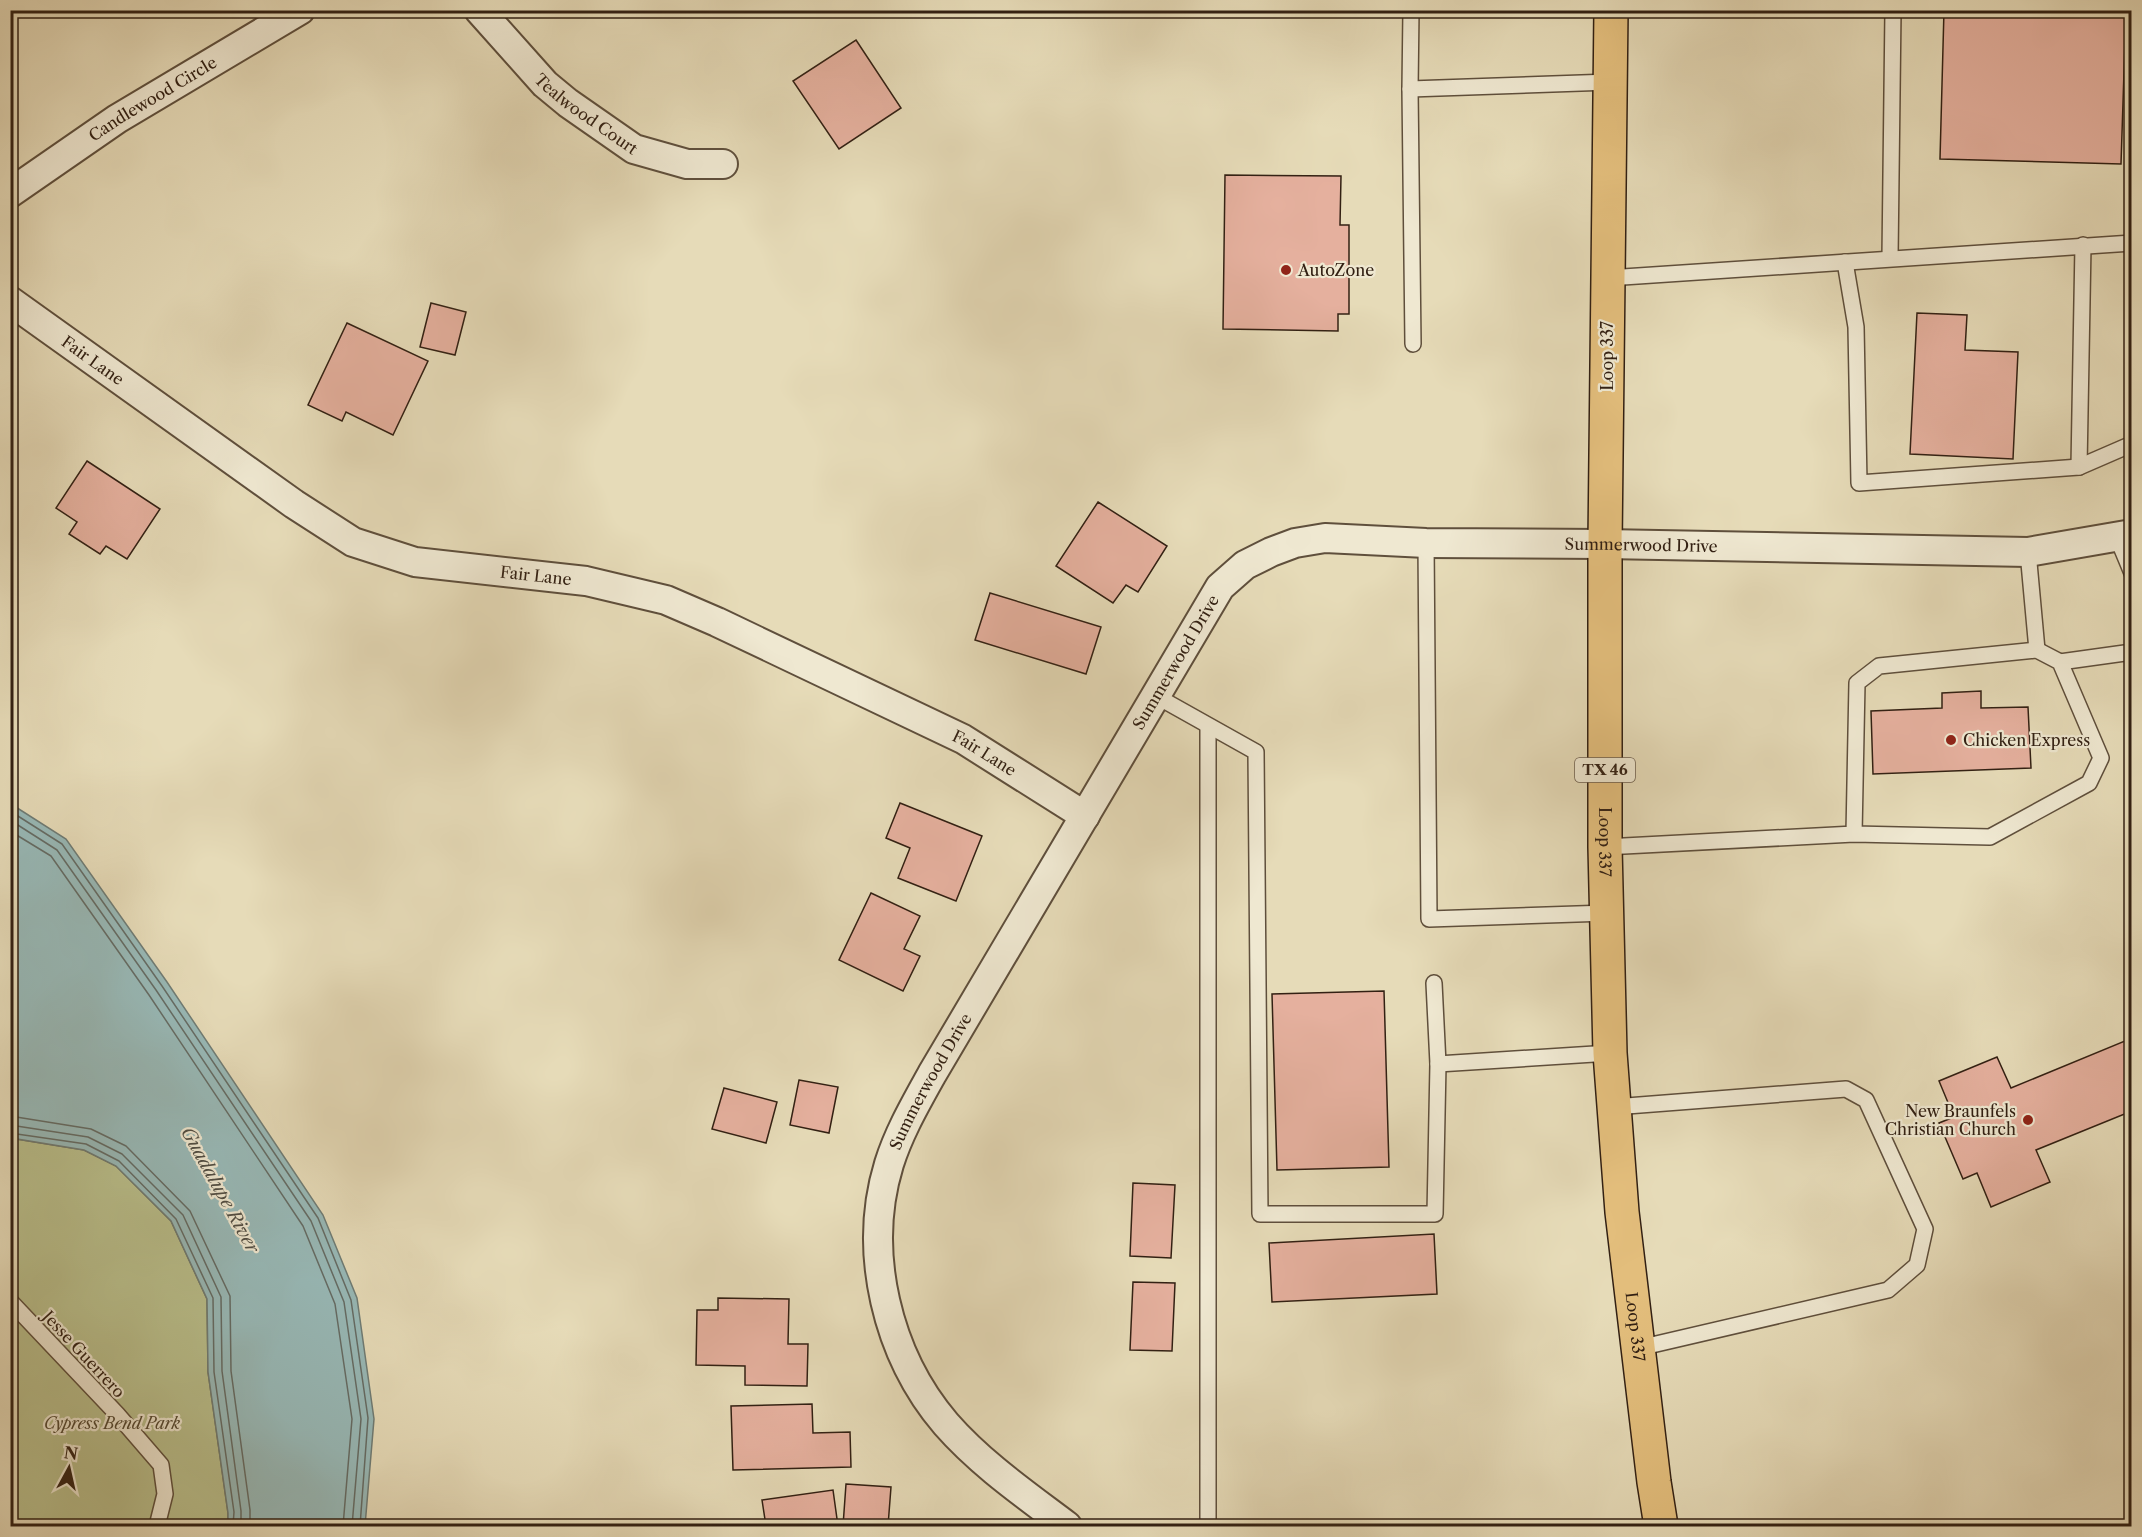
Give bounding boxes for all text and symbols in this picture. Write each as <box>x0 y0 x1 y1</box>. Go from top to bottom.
street label: Candlewood Circle <box>85 52 220 146</box>
street label: Tealwood Court <box>530 69 642 159</box>
place label: AutoZone <box>1297 260 1374 280</box>
marker: AutoZone <box>1279 263 1293 277</box>
street label: Loop 337 <box>1597 321 1617 391</box>
street label: Fair Lane <box>58 331 128 389</box>
street label: Summerwood Drive <box>1565 534 1718 556</box>
street label: Fair Lane <box>499 562 573 589</box>
street label: Summerwood Drive <box>1128 591 1223 733</box>
street label: Fair Lane <box>949 725 1020 780</box>
place label: Chicken Express <box>1963 730 2090 750</box>
marker: Chicken Express <box>1944 733 1958 747</box>
road number: TX 46 <box>1575 758 1635 782</box>
street label: Loop 337 <box>1595 807 1616 877</box>
street label: Summerwood Drive <box>885 1010 976 1153</box>
place label: New Braunfels Christian Church <box>1885 1101 2016 1139</box>
marker: New Braunfels Christian Church <box>2021 1113 2035 1127</box>
water label: Guadalupe River <box>176 1123 265 1258</box>
street label: Loop 337 <box>1622 1291 1650 1363</box>
street label: Jesse Guerrero <box>36 1304 130 1402</box>
park label: Cypress Bend Park <box>44 1413 181 1433</box>
north arrow <box>39 1438 99 1498</box>
text: N <box>63 1442 79 1464</box>

